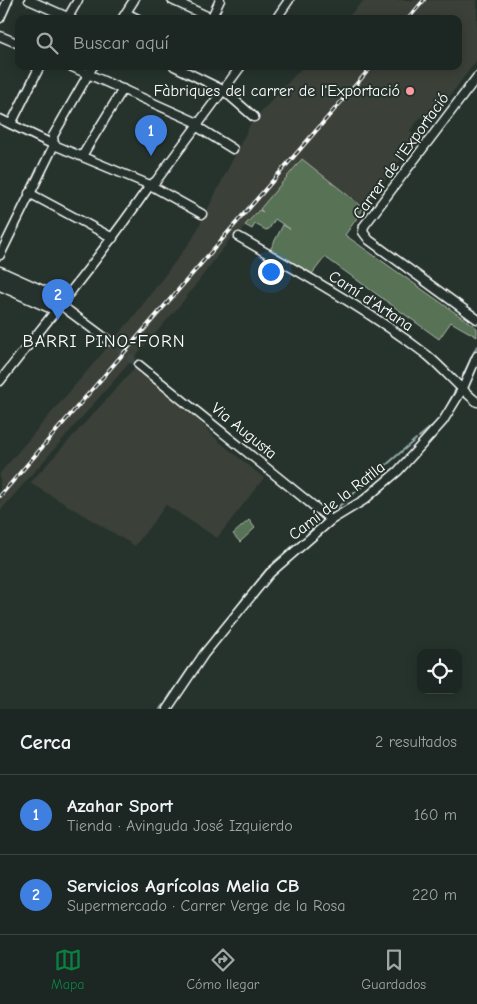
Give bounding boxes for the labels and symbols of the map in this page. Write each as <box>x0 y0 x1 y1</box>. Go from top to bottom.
place label: Fàbriques del carrer de l'Exportació <box>154 82 400 100</box>
marker: Fàbriques del carrer de l'Exportació <box>404 85 416 97</box>
street label: Carrer de l'Exportació <box>349 89 453 223</box>
pin: 1 <box>135 115 167 156</box>
your location <box>258 259 284 285</box>
street label: Camí d'Artana <box>325 267 417 335</box>
pin: 2 <box>42 279 74 320</box>
district label: BARRI PINO-FORN <box>22 331 186 352</box>
street label: Via Augusta <box>208 399 280 463</box>
street label: Camí de la Ratlla <box>285 458 389 544</box>

